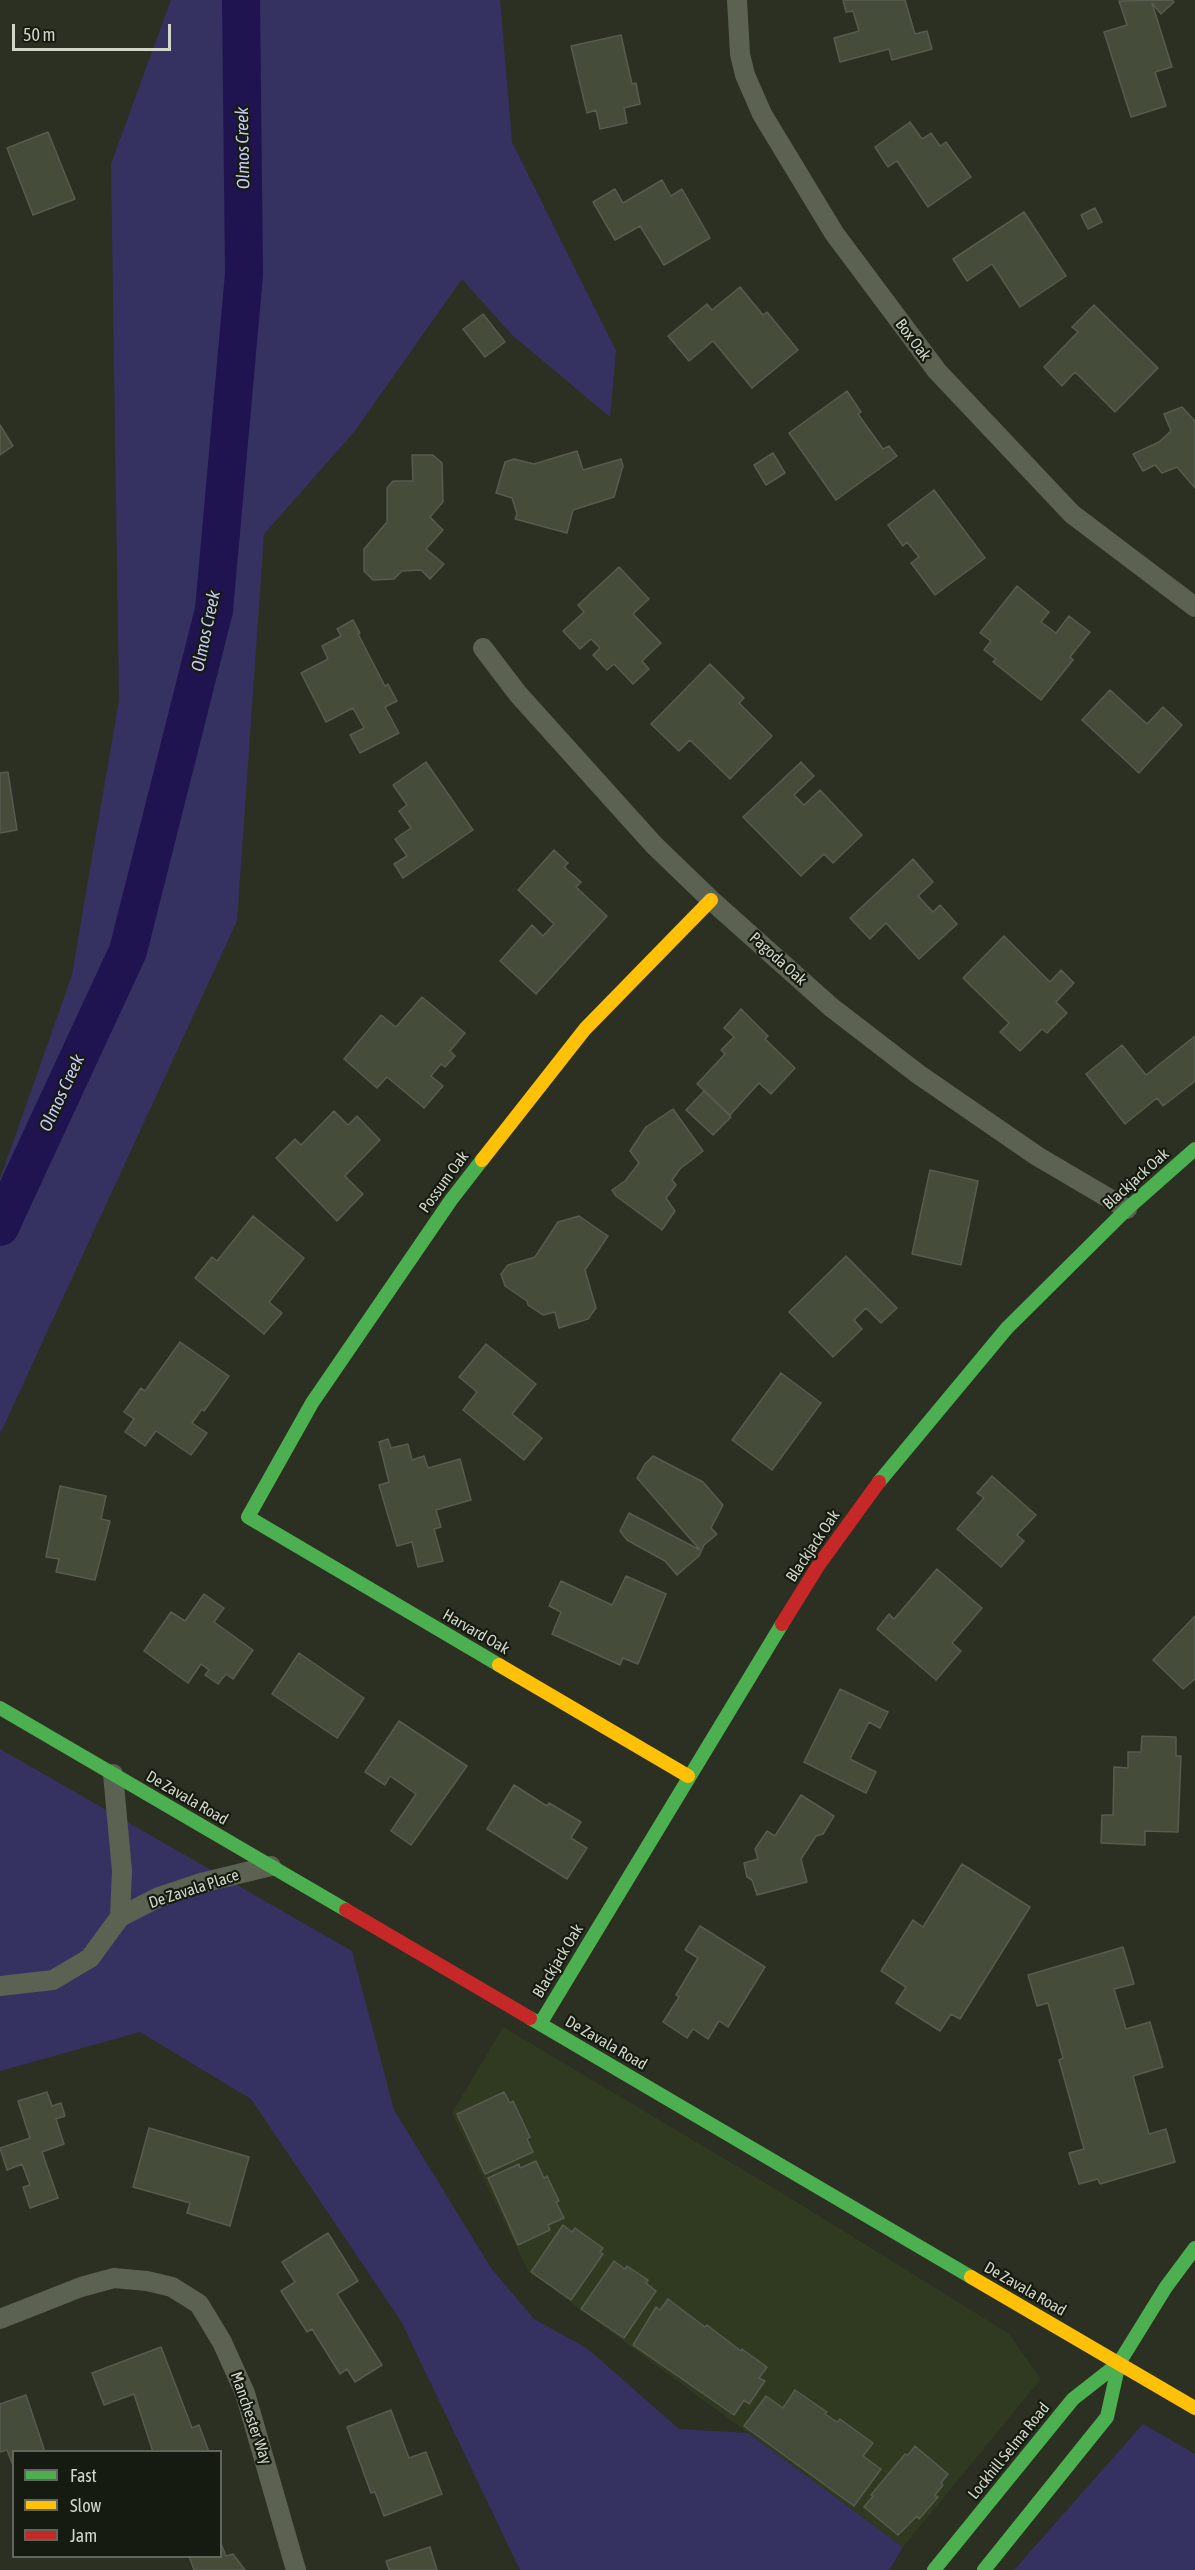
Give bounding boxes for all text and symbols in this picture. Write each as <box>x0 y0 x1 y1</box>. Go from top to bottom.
scale bar <box>15 12 174 50</box>
text: 50 m <box>23 24 55 45</box>
water label: Olmos Creek <box>231 107 255 189</box>
street label: Box Oak <box>891 315 935 365</box>
water label: Olmos Creek <box>187 589 225 673</box>
street label: Pagoda Oak <box>746 928 810 990</box>
water label: Olmos Creek <box>35 1051 89 1135</box>
street label: Blackjack Oak <box>1099 1144 1173 1214</box>
street label: Possum Oak <box>415 1147 473 1217</box>
street label: Blackjack Oak <box>782 1507 844 1585</box>
street label: Harvard Oak <box>439 1605 513 1659</box>
street label: De Zavala Road <box>143 1767 231 1829</box>
street label: De Zavala Place <box>147 1865 241 1913</box>
street label: Blackjack Oak <box>529 1921 587 2001</box>
street label: De Zavala Road <box>562 2012 650 2074</box>
street label: De Zavala Road <box>981 2258 1069 2320</box>
street label: Manchester Way <box>226 2369 276 2467</box>
street label: Lockhill Selma Road <box>964 2399 1054 2503</box>
legend <box>12 2450 222 2558</box>
text: Fast <box>70 2465 97 2486</box>
text: Slow <box>70 2495 101 2516</box>
text: Jam <box>70 2525 97 2546</box>

